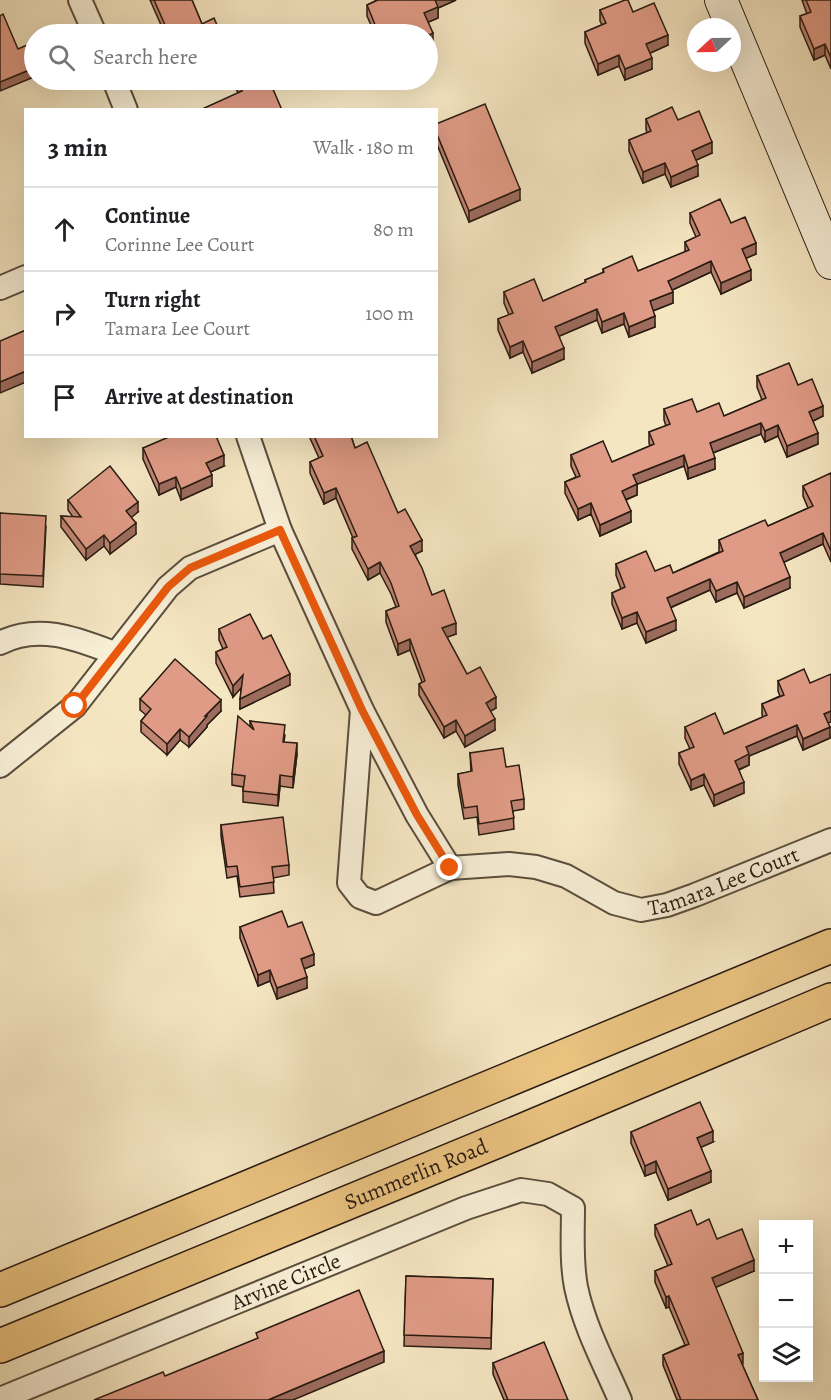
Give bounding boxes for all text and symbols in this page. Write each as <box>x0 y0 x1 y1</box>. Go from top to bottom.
north arrow <box>687 18 741 72</box>
search box <box>24 24 438 90</box>
icon: search <box>45 41 78 74</box>
text: Search here <box>93 42 198 72</box>
text: 3 min <box>48 130 108 165</box>
text: Walk · 180 m <box>313 134 414 161</box>
text: Continue <box>105 201 190 231</box>
icon: ahead <box>48 213 81 246</box>
text: 80 m <box>373 216 414 243</box>
text: Corinne Lee Court <box>105 231 254 258</box>
text: Turn right <box>105 285 201 315</box>
icon: right <box>48 297 81 330</box>
text: 100 m <box>365 300 414 327</box>
text: Tamara Lee Court <box>105 315 250 342</box>
icon: arrive <box>48 381 81 414</box>
text: Arrive at destination <box>105 382 294 412</box>
route start <box>61 692 87 718</box>
street label: Tamara Lee Court <box>645 840 803 923</box>
route end <box>436 854 462 880</box>
street label: Summerlin Road <box>340 1131 492 1217</box>
map controls <box>759 1220 813 1382</box>
button: + <box>759 1220 813 1274</box>
street label: Arvine Circle <box>226 1246 345 1318</box>
button: − <box>759 1274 813 1328</box>
button: layers <box>759 1328 813 1382</box>

